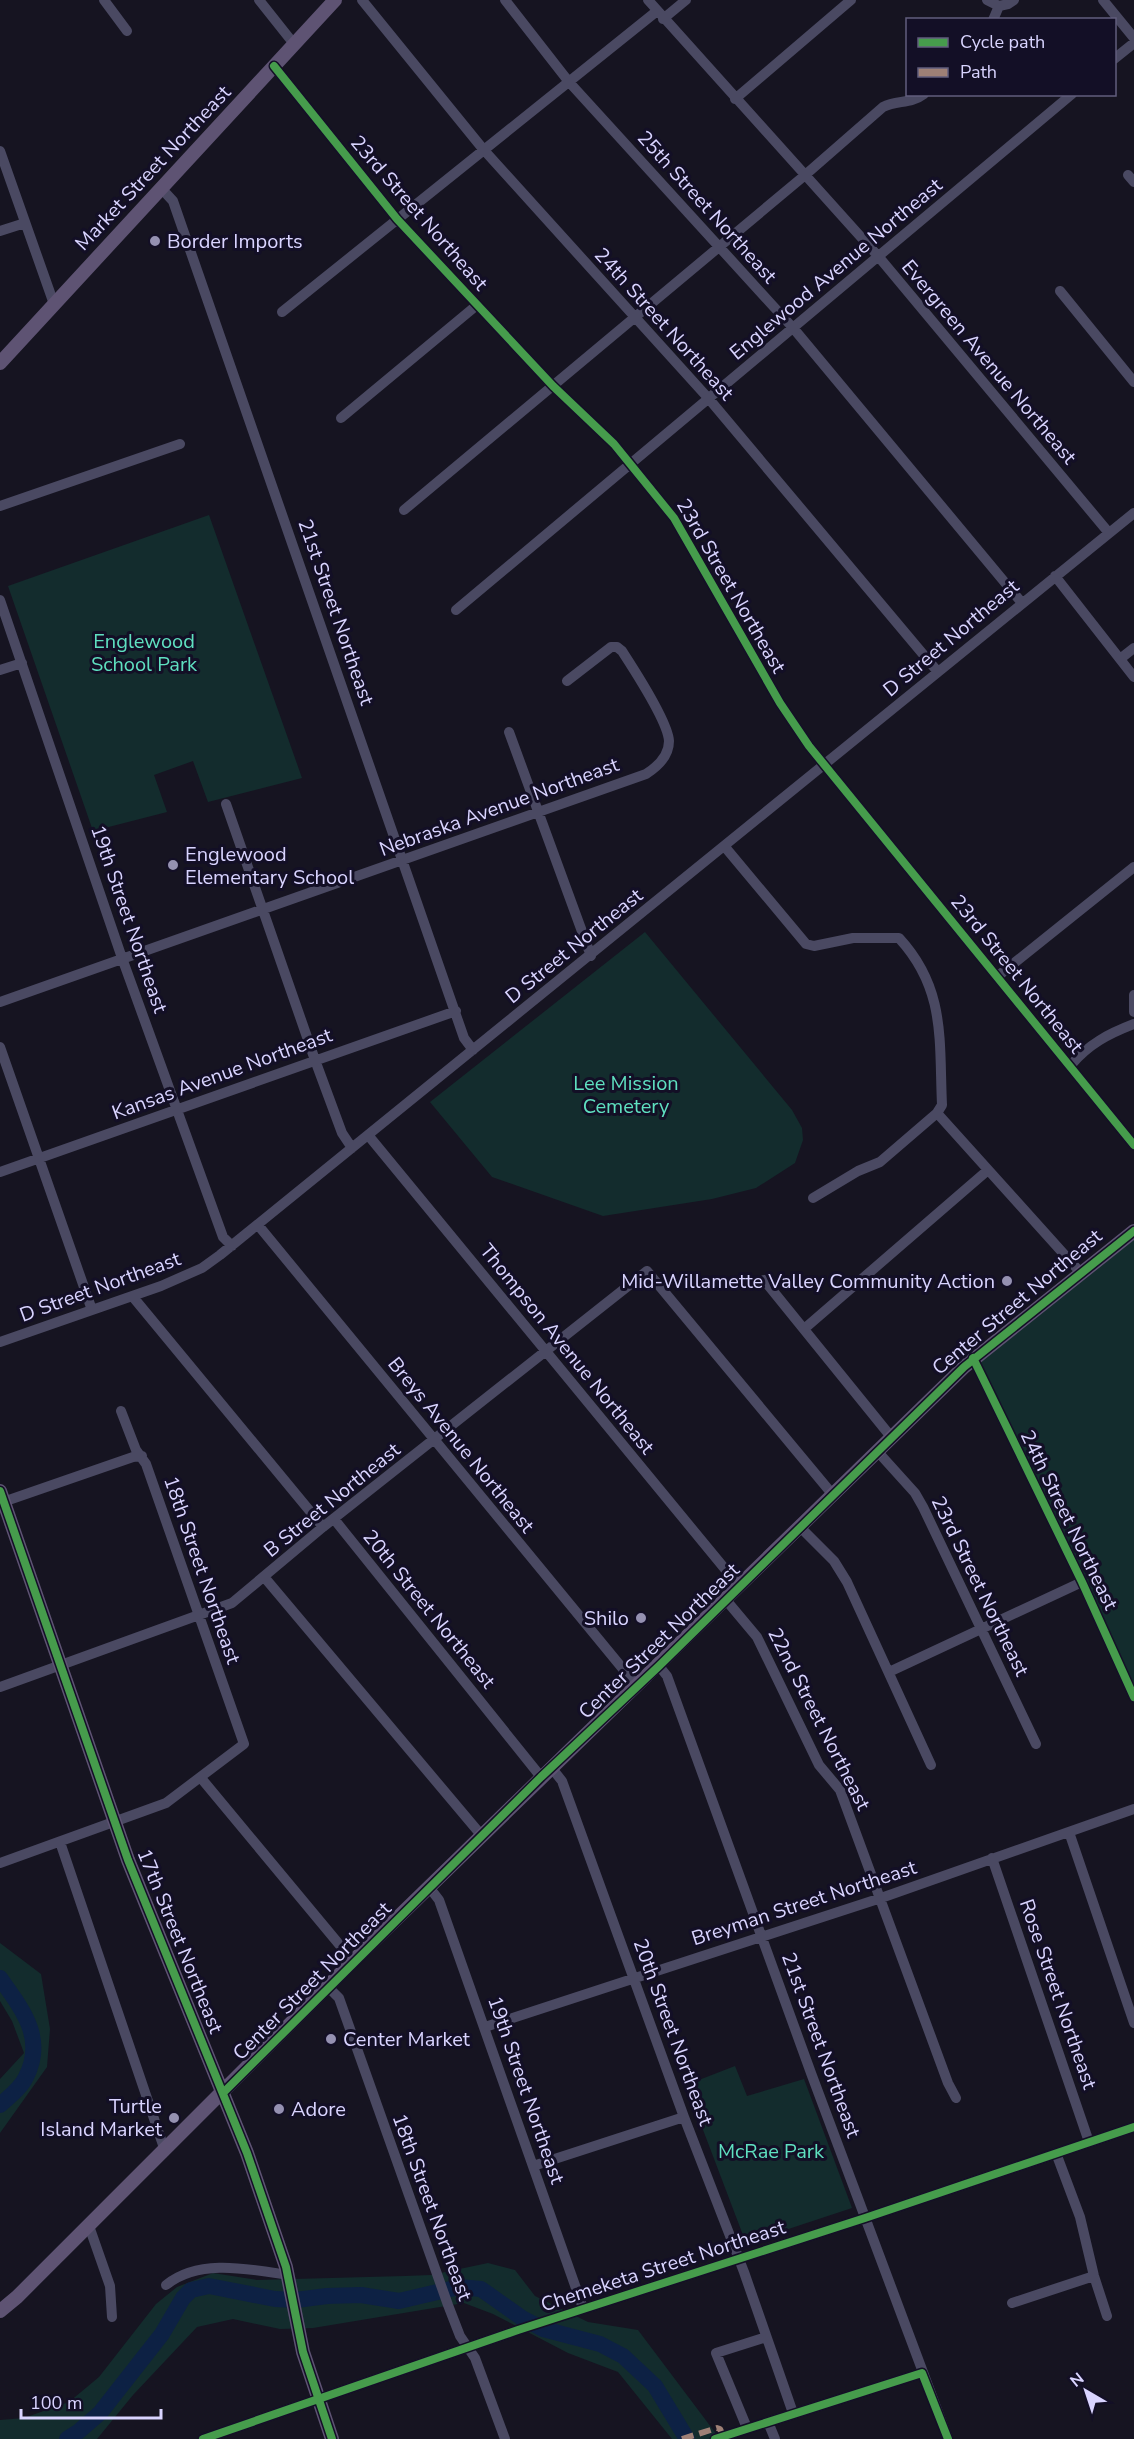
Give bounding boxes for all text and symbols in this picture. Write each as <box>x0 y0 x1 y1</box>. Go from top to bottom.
legend <box>906 18 1116 96</box>
text: Cycle path <box>960 30 1045 54</box>
text: Path <box>960 60 997 84</box>
street label: Market Street Northeast <box>69 79 237 256</box>
street label: 25th Street Northeast <box>631 125 784 290</box>
street label: 23rd Street Northeast <box>344 130 495 297</box>
street label: Englewood Avenue Northeast <box>724 171 949 366</box>
place label: Border Imports <box>167 228 303 255</box>
marker: Border Imports <box>148 234 162 248</box>
street label: 24th Street Northeast <box>588 242 741 407</box>
street label: Evergreen Avenue Northeast <box>895 254 1083 471</box>
street label: 23rd Street Northeast <box>670 494 793 679</box>
street label: 21st Street Northeast <box>291 515 381 710</box>
street label: D Street Northeast <box>877 573 1025 703</box>
park label: Englewood School Park <box>91 628 198 678</box>
street label: Nebraska Avenue Northeast <box>376 751 623 863</box>
street label: 19th Street Northeast <box>84 822 174 1017</box>
place label: Englewood Elementary School <box>185 841 354 891</box>
marker: Englewood Elementary School <box>166 858 180 872</box>
street label: D Street Northeast <box>500 882 649 1010</box>
street label: 23rd Street Northeast <box>944 889 1090 1060</box>
street label: Kansas Avenue Northeast <box>108 1021 337 1126</box>
park label: Lee Mission Cemetery <box>573 1070 679 1120</box>
street label: Center Street Northeast <box>926 1222 1108 1381</box>
street label: Thompson Avenue Northeast <box>474 1238 661 1461</box>
street label: D Street Northeast <box>16 1245 185 1329</box>
place label: Mid-Willamette Valley Community Action <box>621 1268 995 1295</box>
marker: Mid-Willamette Valley Community Action <box>1000 1274 1014 1288</box>
street label: Breys Avenue Northeast <box>382 1351 541 1539</box>
street label: 24th Street Northeast <box>1014 1426 1125 1615</box>
street label: B Street Northeast <box>258 1436 407 1563</box>
street label: 18th Street Northeast <box>157 1473 247 1668</box>
street label: 23rd Street Northeast <box>925 1491 1036 1681</box>
street label: 20th Street Northeast <box>357 1524 502 1695</box>
street label: Center Street Northeast <box>573 1556 746 1725</box>
place label: Shilo <box>584 1605 629 1632</box>
marker: Shilo <box>634 1611 648 1625</box>
street label: 22nd Street Northeast <box>761 1623 877 1816</box>
street label: 17th Street Northeast <box>131 1845 230 2038</box>
street label: Breyman Street Northeast <box>688 1854 921 1952</box>
street label: Center Street Northeast <box>227 1895 398 2066</box>
street label: Rose Street Northeast <box>1013 1895 1104 2093</box>
street label: 20th Street Northeast <box>627 1935 720 2130</box>
street label: 21st Street Northeast <box>775 1949 867 2142</box>
street label: 19th Street Northeast <box>481 1993 571 2188</box>
place label: Center Market <box>343 2026 471 2053</box>
marker: Center Market <box>324 2032 338 2046</box>
place label: Turtle Island Market <box>40 2093 163 2143</box>
place label: Adore <box>291 2096 346 2123</box>
marker: Adore <box>272 2102 286 2116</box>
street label: 18th Street Northeast <box>386 2110 479 2305</box>
marker: Turtle Island Market <box>167 2111 181 2125</box>
park label: McRae Park <box>718 2138 825 2165</box>
street label: Chemeketa Street Northeast <box>537 2213 790 2318</box>
north arrow <box>1056 2361 1116 2421</box>
text: N <box>1066 2368 1089 2392</box>
scale bar <box>21 2382 160 2420</box>
text: 100 m <box>30 2391 82 2415</box>

